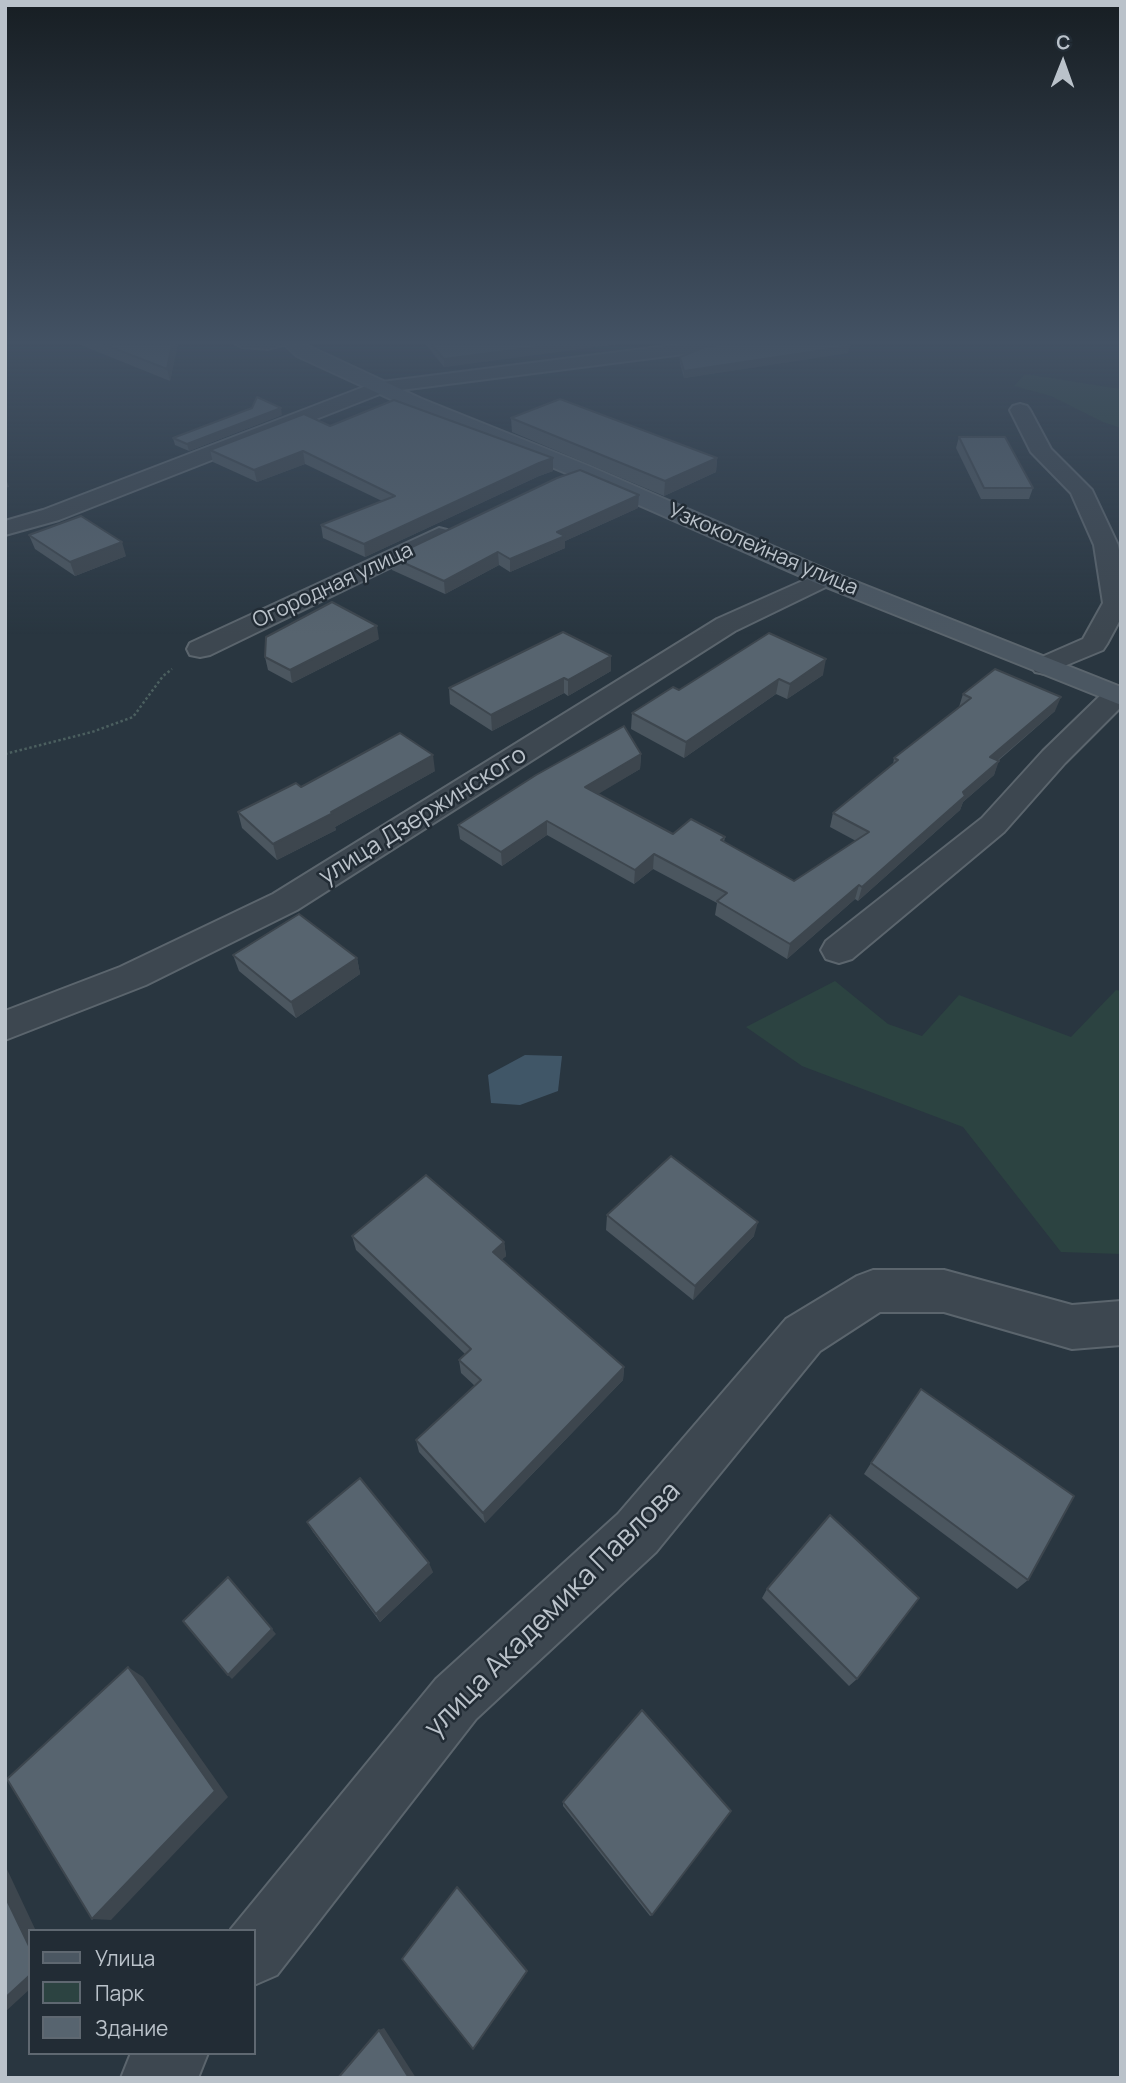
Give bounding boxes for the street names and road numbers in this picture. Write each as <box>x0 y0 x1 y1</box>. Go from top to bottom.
street label: Узкоколейная улица <box>664 499 862 601</box>
street label: Огородная улица <box>249 538 417 634</box>
street label: улица Дзержинского <box>314 740 532 892</box>
street label: улица Академика Павлова <box>418 1475 688 1745</box>

